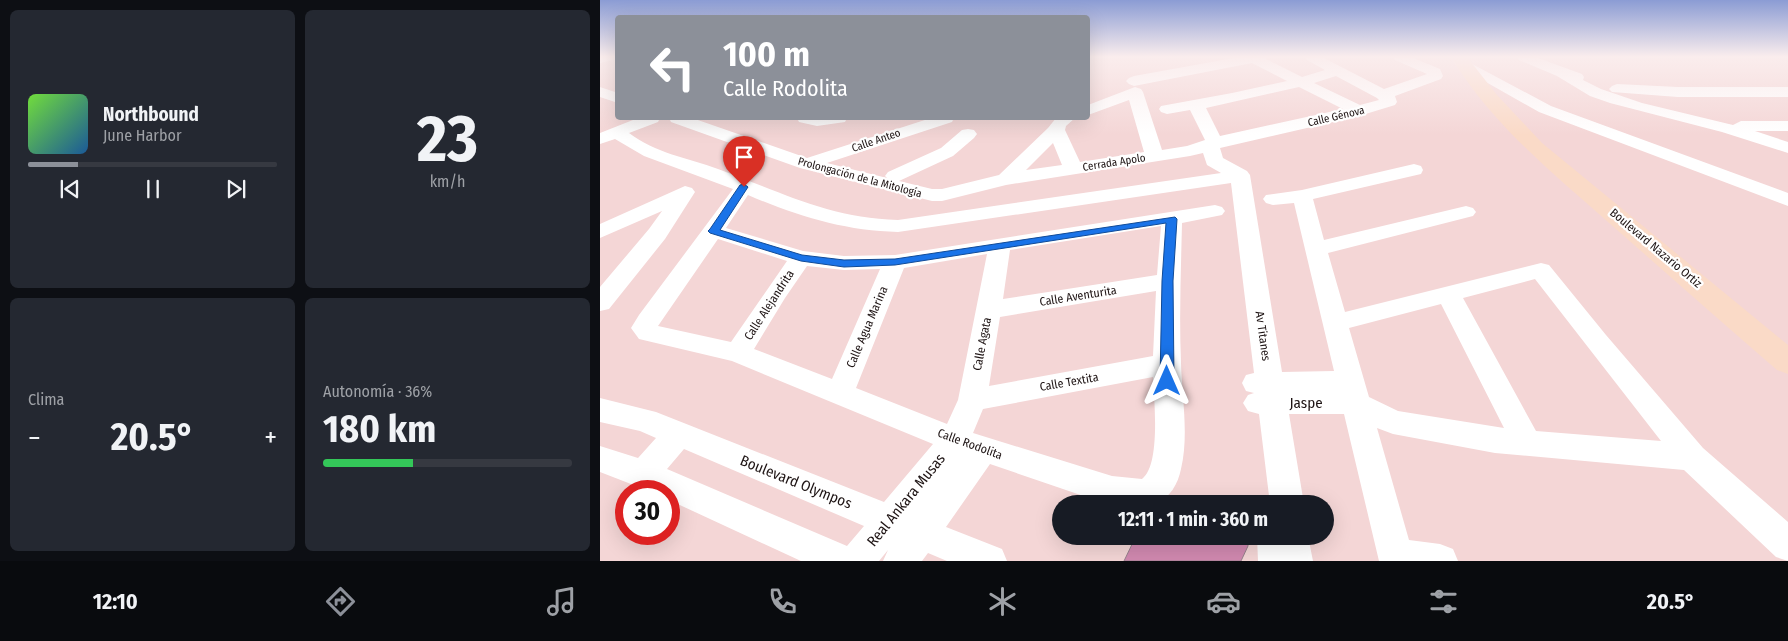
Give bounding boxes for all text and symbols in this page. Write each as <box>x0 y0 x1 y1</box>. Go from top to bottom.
text: 100 m <box>723 33 810 75</box>
icon: left <box>640 35 705 100</box>
text: Calle Rodolita <box>723 75 848 102</box>
text: 23 <box>417 100 478 178</box>
text: Northbound <box>103 103 199 126</box>
street label: Calle Génova <box>1306 104 1366 129</box>
text: June Harbor <box>103 126 181 145</box>
street label: Calle Anteo <box>850 126 902 155</box>
pin <box>723 136 765 187</box>
icon: arrive <box>730 143 758 171</box>
street label: Cerrada Apolo <box>1082 151 1147 174</box>
street label: Prolongación de la Mitología <box>796 155 923 200</box>
text: km/h <box>430 172 465 191</box>
icon: previous <box>56 175 84 203</box>
icon: pause <box>139 175 167 203</box>
icon: next <box>222 175 250 203</box>
street label: Boulevard Nazario Ortiz <box>1607 205 1705 291</box>
street label: Calle Alejandrita <box>741 267 797 343</box>
street label: Calle Aventurita <box>1039 283 1118 309</box>
street label: Calle Agua Marina <box>843 284 891 370</box>
street label: Av Titanes <box>1253 310 1273 362</box>
street label: Calle Agata <box>970 316 994 372</box>
position arrow <box>1140 354 1192 406</box>
street label: Calle Textita <box>1039 370 1100 394</box>
text: Autonomía · 36% <box>323 382 432 401</box>
text: Clima <box>28 390 64 409</box>
street label: Jaspe <box>1289 394 1323 412</box>
text: 180 km <box>323 406 436 452</box>
text: 20.5° <box>111 414 194 460</box>
text: − <box>28 421 41 454</box>
text: + <box>264 421 277 454</box>
street label: Calle Rodolita <box>936 426 1004 462</box>
street label: Real Ankara Musas <box>863 450 949 550</box>
street label: Boulevard Olympos <box>737 451 855 513</box>
speed limit sign: 30 <box>615 480 680 545</box>
text: 12:11 · 1 min · 360 m <box>1118 508 1268 531</box>
icon: directions <box>323 584 358 619</box>
icon: music <box>544 584 579 619</box>
icon: phone <box>765 584 800 619</box>
icon: climate <box>985 584 1020 619</box>
icon: car <box>1206 584 1241 619</box>
icon: filters <box>1426 584 1461 619</box>
text: 12:10 <box>93 588 138 615</box>
text: 20.5° <box>1647 588 1695 615</box>

